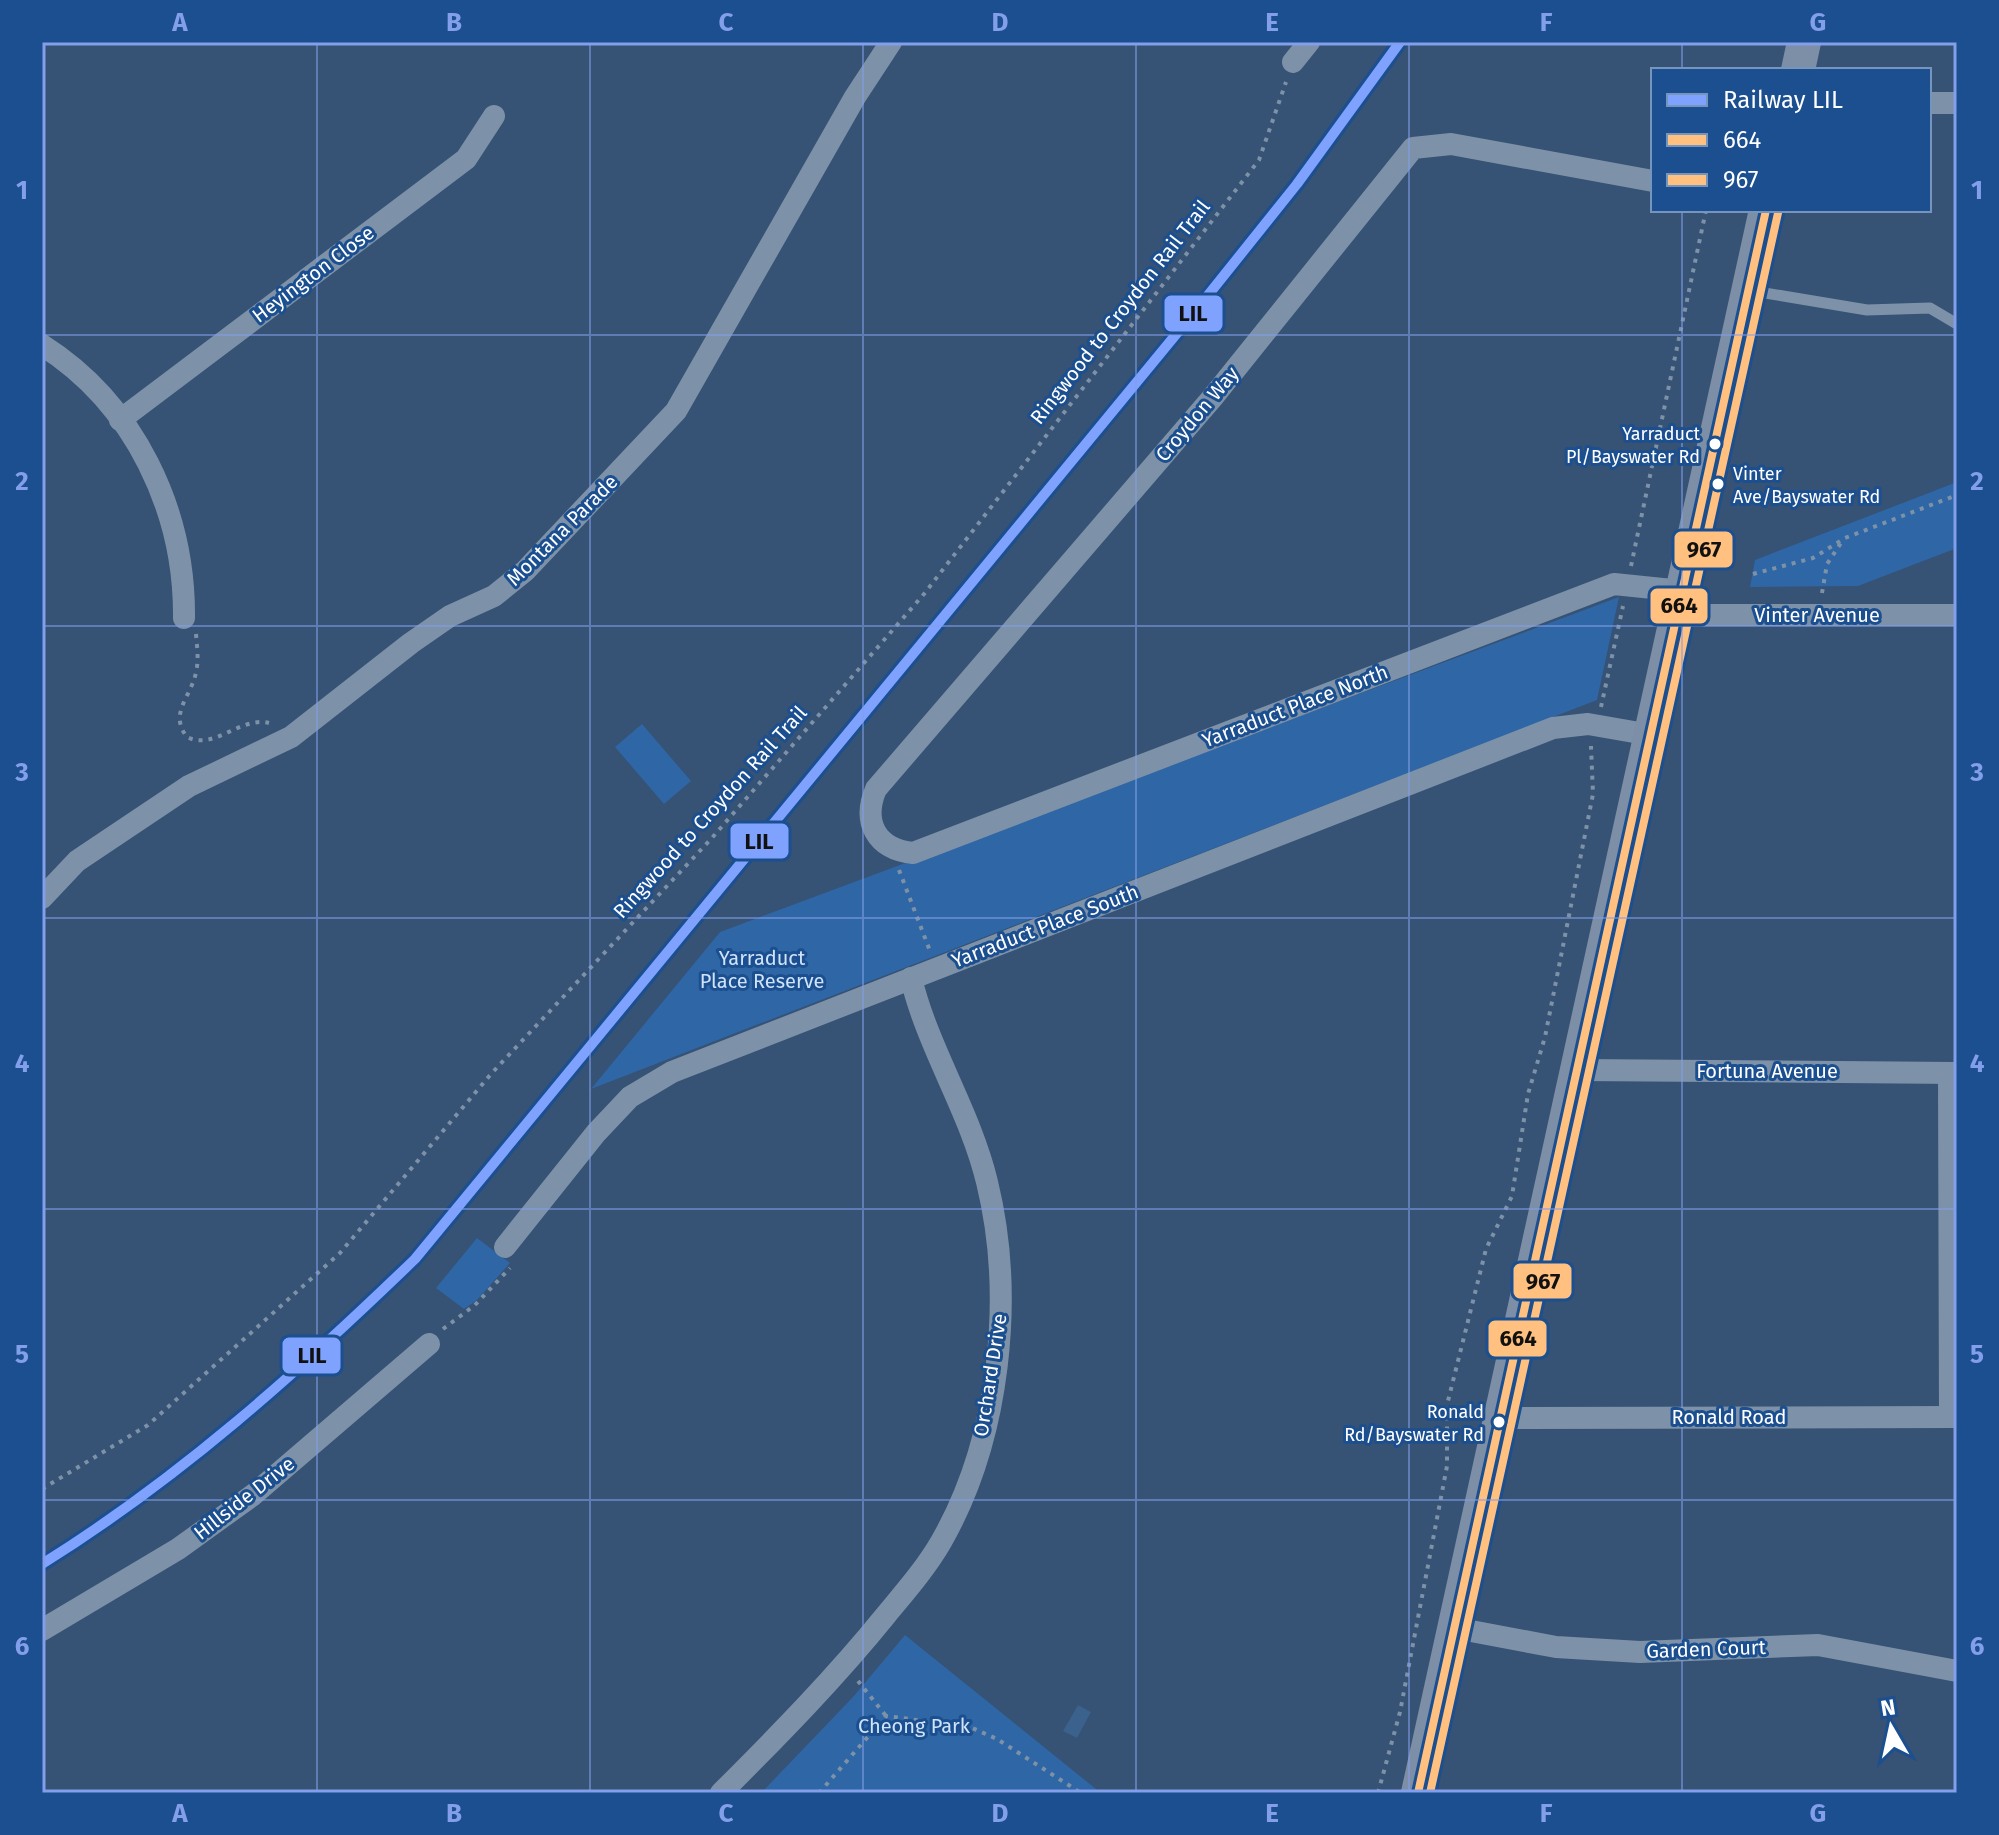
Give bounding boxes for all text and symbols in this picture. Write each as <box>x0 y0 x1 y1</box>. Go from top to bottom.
text: A <box>171 7 188 38</box>
text: B <box>446 7 462 38</box>
text: C <box>719 7 734 38</box>
text: D <box>992 7 1009 38</box>
text: E <box>1265 7 1279 38</box>
text: F <box>1540 7 1553 38</box>
text: G <box>1810 7 1826 38</box>
legend <box>1651 68 1931 212</box>
text: Railway LIL <box>1723 86 1843 114</box>
text: 664 <box>1723 126 1762 154</box>
text: 967 <box>1723 166 1758 194</box>
text: 1 <box>16 175 28 206</box>
text: 1 <box>1971 175 1983 206</box>
street label: Ringwood to Croydon Rail Trail <box>1025 195 1215 429</box>
street label: Heyington Close <box>247 220 379 328</box>
line badge: LIL <box>1163 294 1224 333</box>
text: LIL <box>1178 300 1208 327</box>
street label: Croydon Way <box>1150 362 1244 466</box>
place label: Yarraduct Pl/Bayswater Rd <box>1566 423 1700 468</box>
marker: Yarraduct Pl/Bayswater Rd <box>1707 436 1723 452</box>
place label: Vinter Ave/Bayswater Rd <box>1733 463 1880 508</box>
text: 2 <box>15 466 29 497</box>
text: 2 <box>1970 466 1984 497</box>
street label: Montana Parade <box>502 470 622 590</box>
marker: Vinter Ave/Bayswater Rd <box>1710 476 1726 492</box>
line badge: 967 <box>1673 530 1734 569</box>
text: 967 <box>1687 536 1721 563</box>
line badge: 664 <box>1649 587 1709 625</box>
text: 664 <box>1660 592 1698 619</box>
street label: Vinter Avenue <box>1754 603 1880 627</box>
street label: Yarraduct Place North <box>1199 659 1391 753</box>
street label: Ringwood to Croydon Rail Trail <box>608 701 812 923</box>
text: 3 <box>14 757 29 788</box>
text: 3 <box>1969 757 1984 788</box>
line badge: LIL <box>729 822 790 860</box>
text: LIL <box>744 828 774 855</box>
street label: Yarraduct Place South <box>948 879 1142 973</box>
park label: Yarraduct Place Reserve <box>700 946 824 993</box>
text: 4 <box>15 1048 30 1079</box>
text: 4 <box>1970 1048 1985 1079</box>
street label: Fortuna Avenue <box>1696 1059 1838 1083</box>
line badge: 967 <box>1512 1262 1573 1300</box>
text: 967 <box>1526 1268 1560 1295</box>
street label: Orchard Drive <box>968 1312 1012 1438</box>
line badge: 664 <box>1487 1319 1548 1358</box>
text: 664 <box>1499 1325 1537 1352</box>
line badge: LIL <box>281 1336 342 1375</box>
text: 5 <box>15 1339 29 1370</box>
text: 5 <box>1970 1339 1984 1370</box>
text: LIL <box>297 1342 327 1369</box>
place label: Ronald Rd/Bayswater Rd <box>1344 1401 1484 1446</box>
street label: Ronald Road <box>1671 1405 1787 1429</box>
marker: Ronald Rd/Bayswater Rd <box>1491 1414 1507 1430</box>
street label: Hillside Drive <box>189 1451 299 1545</box>
text: 6 <box>15 1631 30 1662</box>
text: 6 <box>1970 1631 1985 1662</box>
street label: Garden Court <box>1646 1635 1767 1663</box>
north arrow <box>1851 1687 1931 1767</box>
text: N <box>1879 1693 1897 1722</box>
park label: Cheong Park <box>858 1714 971 1738</box>
text: A <box>171 1798 188 1829</box>
text: B <box>446 1798 462 1829</box>
text: C <box>719 1798 734 1829</box>
text: D <box>992 1798 1009 1829</box>
text: E <box>1265 1798 1279 1829</box>
text: F <box>1540 1798 1553 1829</box>
text: G <box>1810 1798 1826 1829</box>

